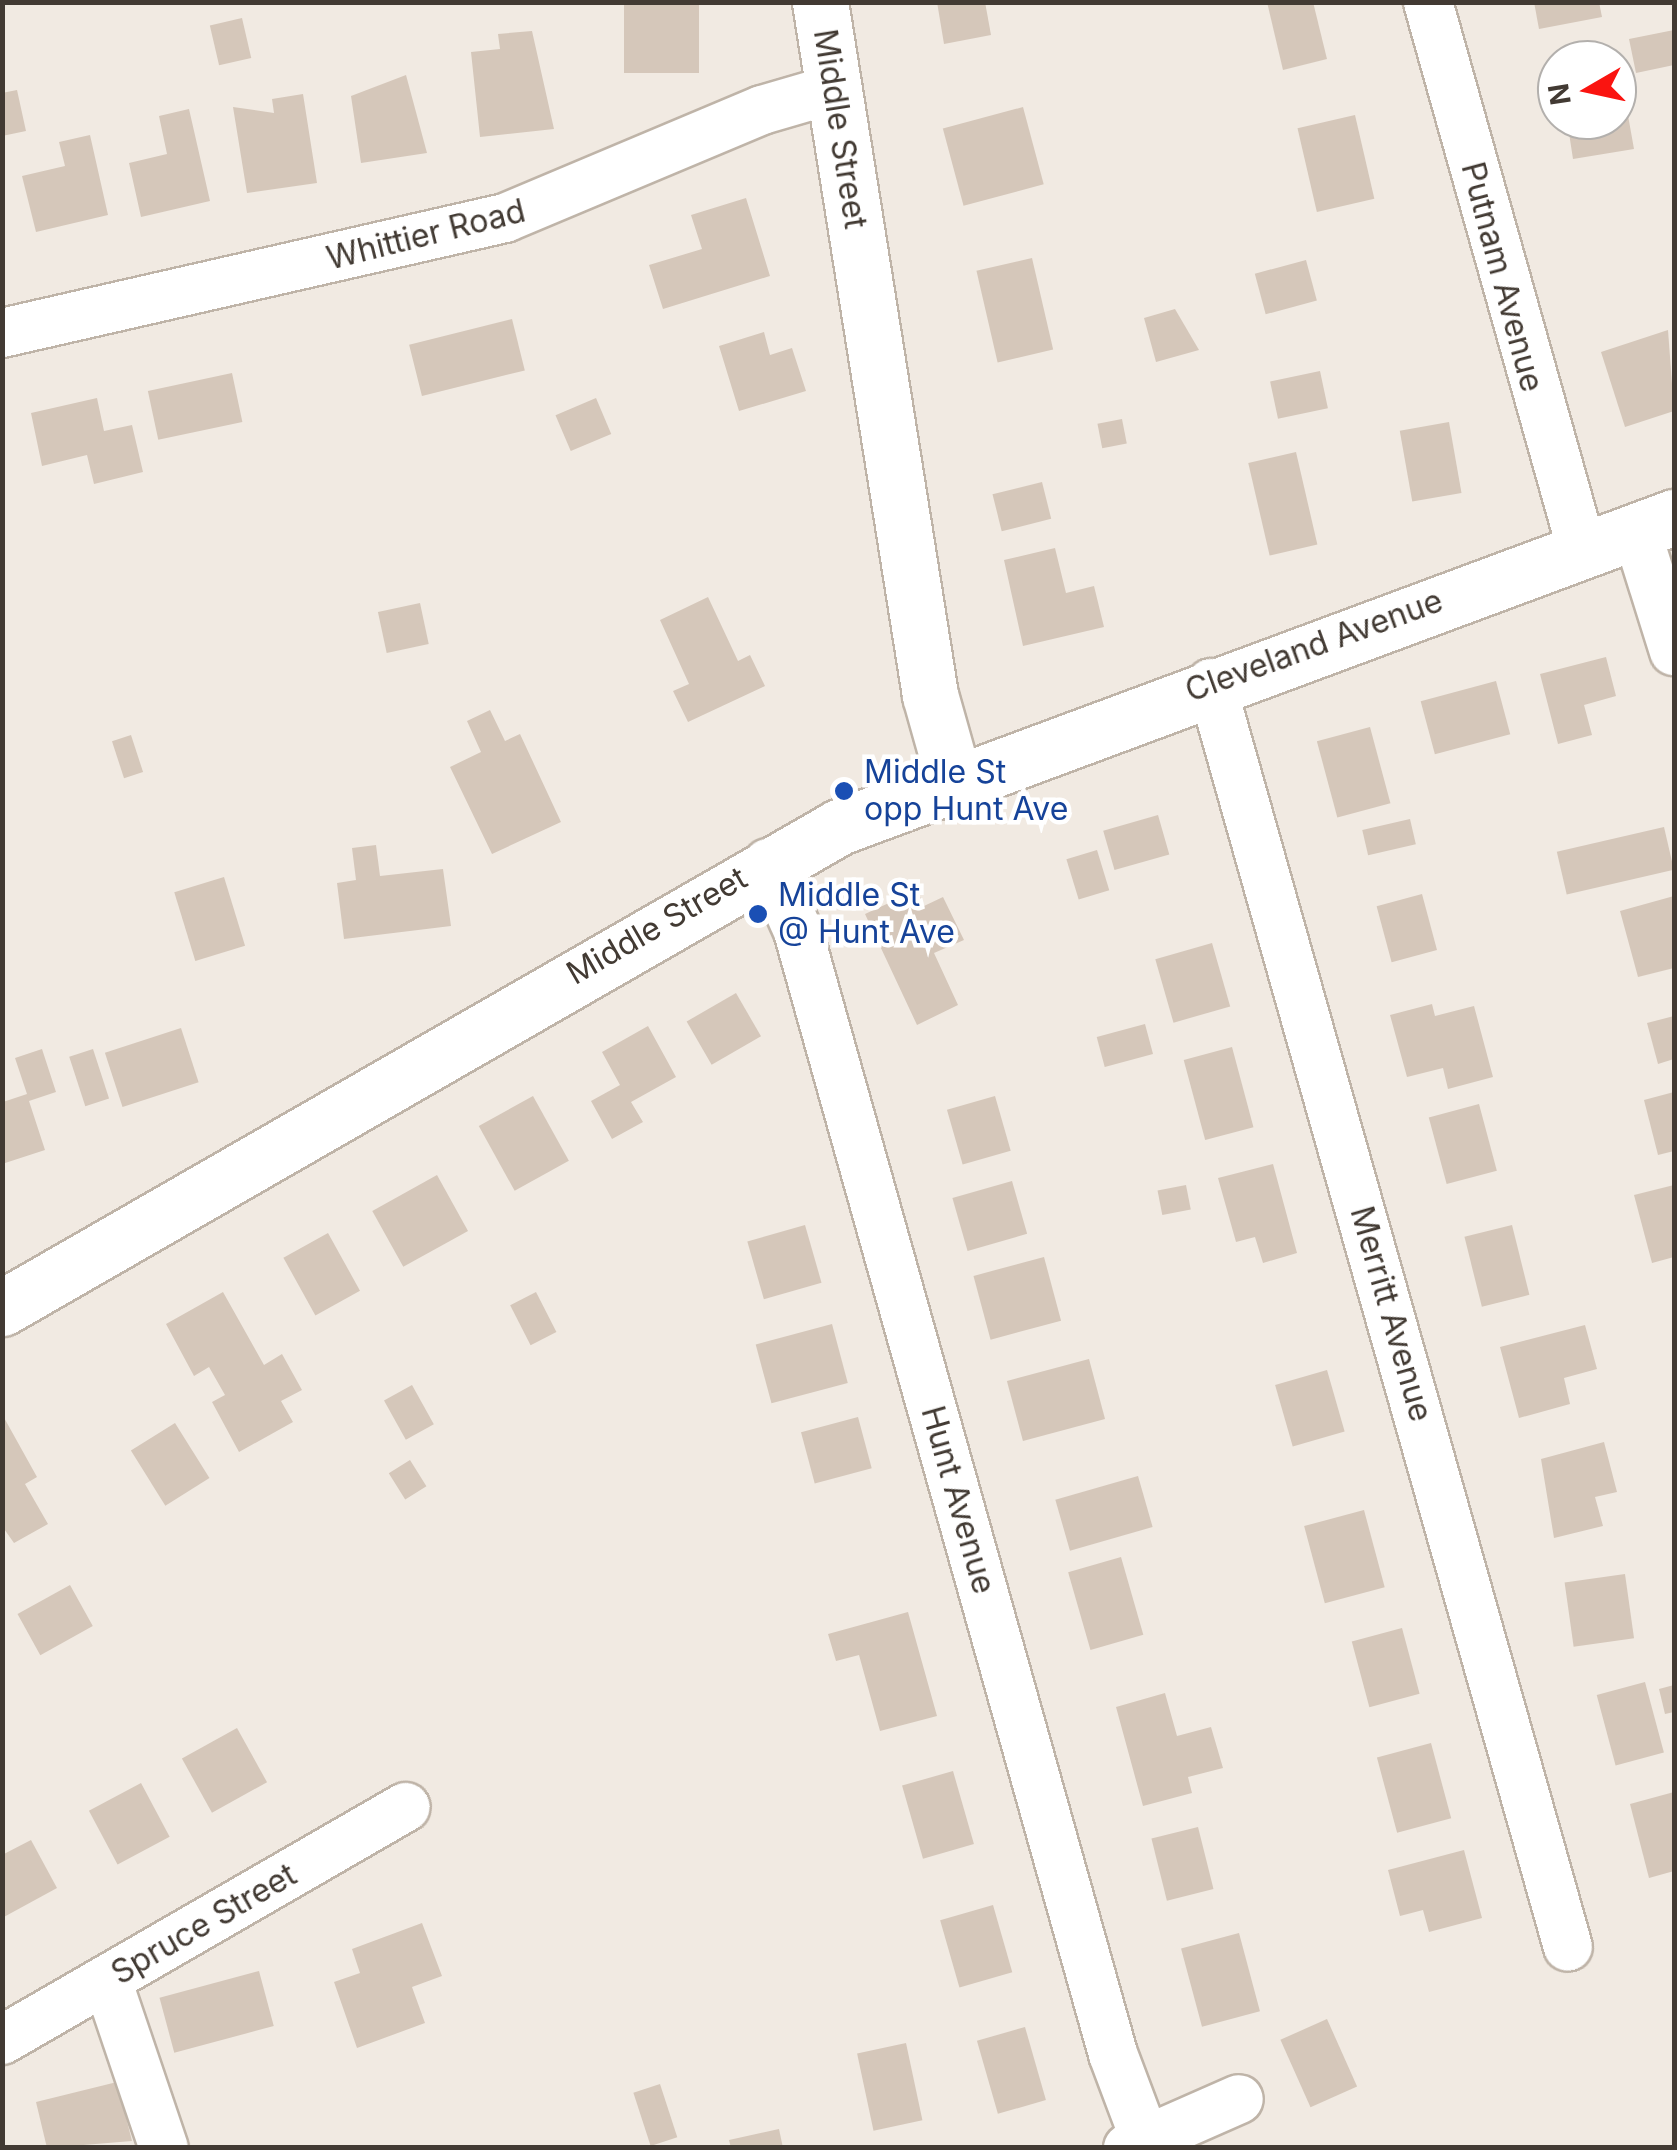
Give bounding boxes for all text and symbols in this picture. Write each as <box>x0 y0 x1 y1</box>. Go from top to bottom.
street label: Middle Street <box>805 26 875 232</box>
north arrow <box>1537 40 1637 140</box>
text: N <box>1541 81 1578 108</box>
street label: Putnam Avenue <box>1453 158 1551 396</box>
street label: Whittier Road <box>323 192 529 278</box>
street label: Cleveland Avenue <box>1180 582 1448 710</box>
place label: Middle St opp Hunt Ave <box>864 754 1068 829</box>
marker: Middle St opp Hunt Ave <box>833 780 855 802</box>
street label: Middle Street <box>560 859 754 993</box>
place label: Middle St @ Hunt Ave <box>778 877 955 952</box>
marker: Middle St @ Hunt Ave <box>747 903 769 925</box>
street label: Merritt Avenue <box>1342 1202 1440 1426</box>
street label: Hunt Avenue <box>913 1402 1003 1598</box>
street label: Spruce Street <box>105 1856 303 1992</box>

